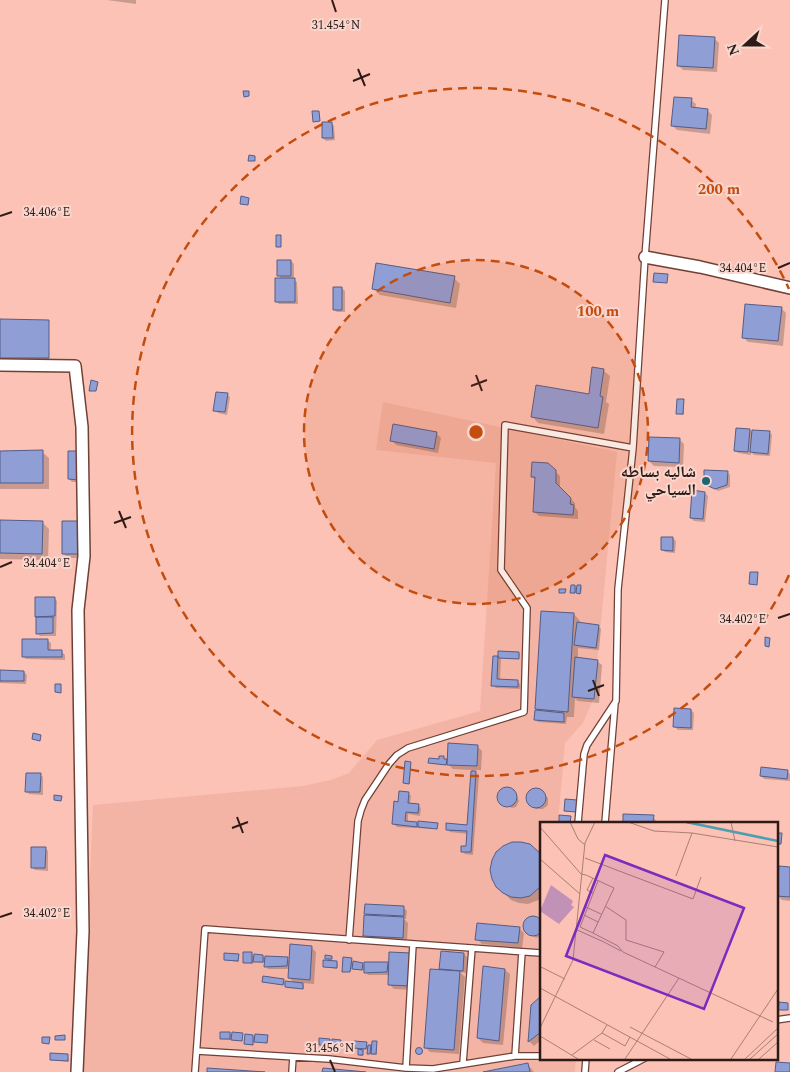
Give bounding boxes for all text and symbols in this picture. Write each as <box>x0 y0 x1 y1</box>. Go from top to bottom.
text: 31.454°N <box>312 16 360 35</box>
north arrow <box>720 20 770 70</box>
text: N <box>721 40 745 59</box>
text: 200 m <box>698 178 741 201</box>
text: 34.406°E <box>24 203 70 222</box>
text: 34.404°E <box>720 259 766 278</box>
text: 100 m <box>577 300 620 323</box>
centre of rings <box>467 423 485 441</box>
place label: شاليه بساطه السياحي <box>621 460 696 502</box>
marker: شاليه بساطه السياحي <box>700 475 712 487</box>
text: 34.404°E <box>24 554 70 573</box>
text: 34.402°E <box>720 610 766 629</box>
inset map <box>540 822 778 1060</box>
text: 34.402°E <box>24 904 70 923</box>
text: 31.456°N <box>306 1039 354 1058</box>

